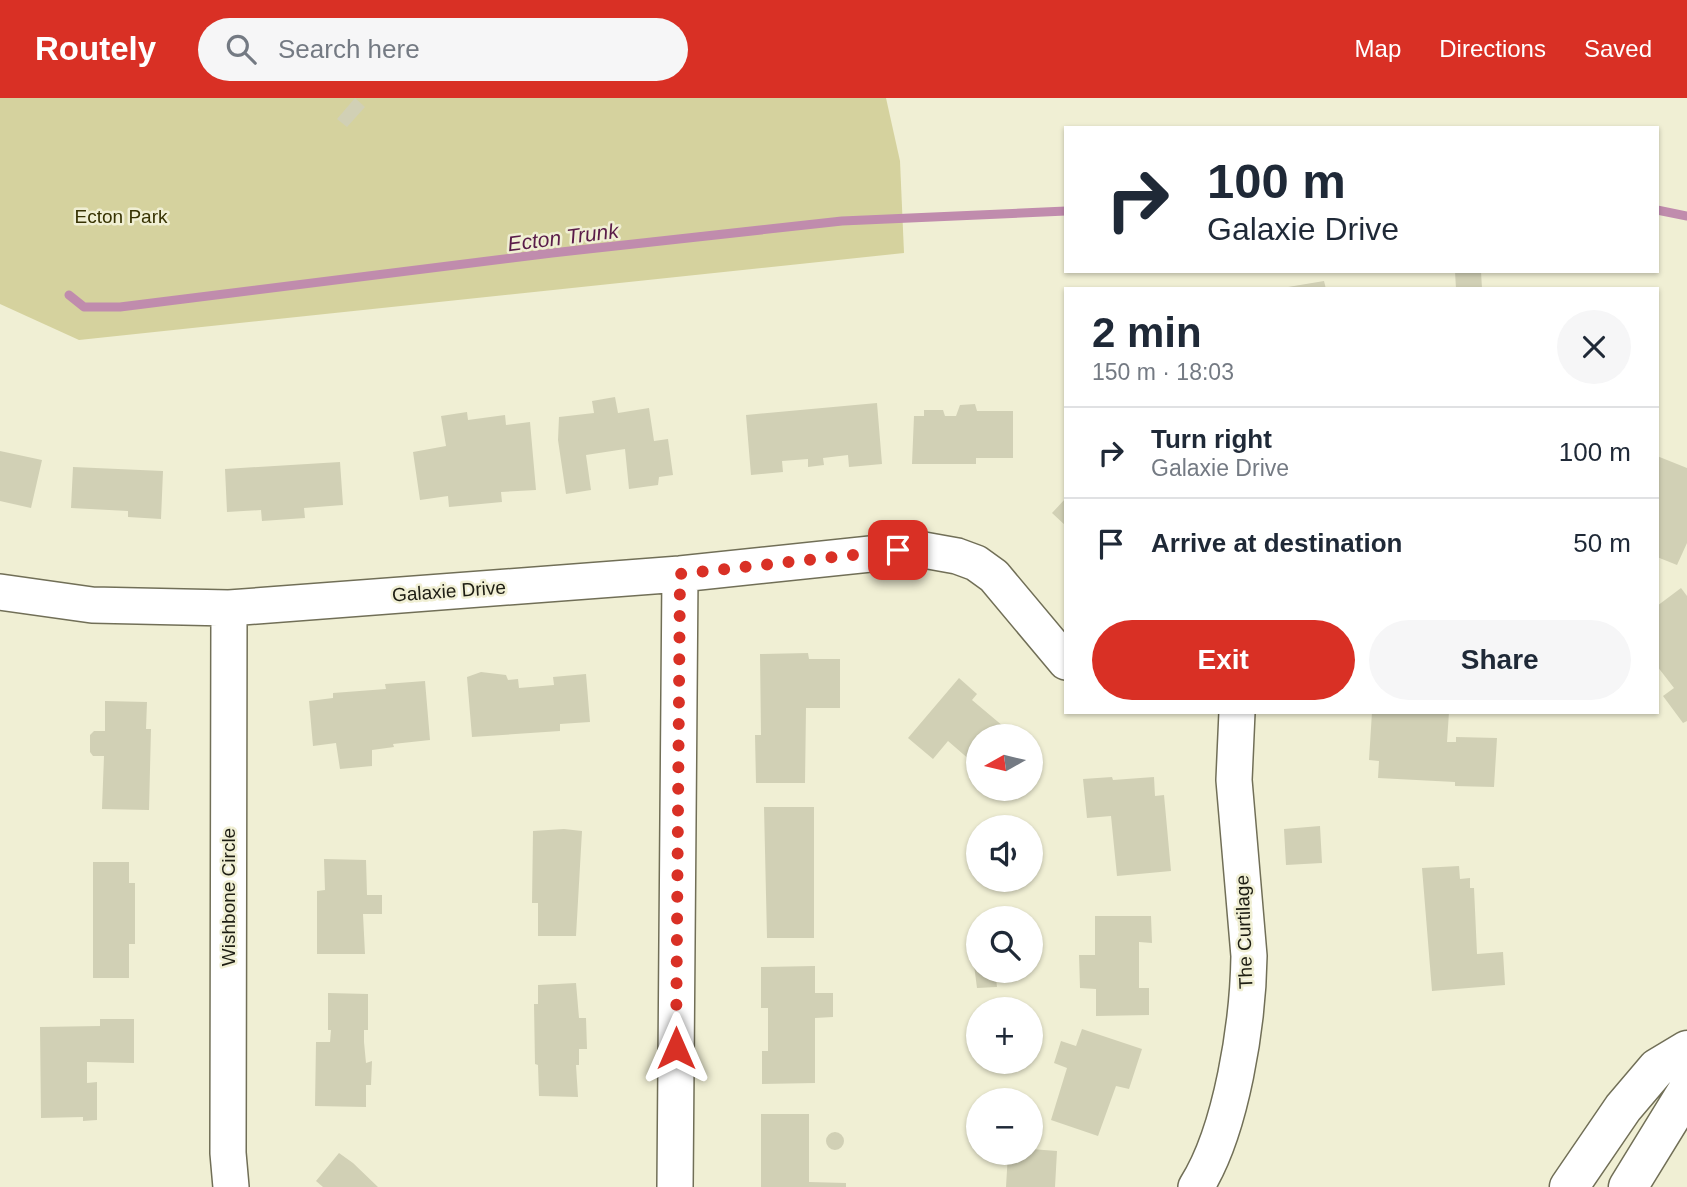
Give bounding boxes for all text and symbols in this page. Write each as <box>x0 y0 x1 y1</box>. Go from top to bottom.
search box <box>198 18 688 81</box>
text: Routely <box>35 30 156 67</box>
icon: search <box>222 30 260 68</box>
text: Search here <box>278 34 420 64</box>
text: Map <box>1355 35 1401 62</box>
text: Directions <box>1439 35 1546 62</box>
text: Saved <box>1584 35 1652 62</box>
icon: right <box>1092 154 1183 245</box>
text: 100 m <box>1207 154 1346 208</box>
park label: Ecton Park <box>75 206 168 227</box>
text: Galaxie Drive <box>1207 211 1399 247</box>
water label: Ecton Trunk <box>506 219 621 255</box>
text: 2 min <box>1092 309 1202 356</box>
button: close <box>1557 310 1631 384</box>
text: 150 m · 18:03 <box>1092 359 1234 385</box>
text: Turn right <box>1151 424 1272 454</box>
icon: right <box>1092 434 1130 472</box>
text: 100 m <box>1559 437 1631 467</box>
text: Galaxie Drive <box>1151 455 1289 481</box>
pin <box>868 520 928 580</box>
icon: arrive <box>1092 525 1130 563</box>
text: Arrive at destination <box>1151 528 1402 558</box>
text: 50 m <box>1573 528 1631 558</box>
icon: arrive <box>879 531 917 569</box>
street label: Galaxie Drive <box>391 577 507 605</box>
button: Exit <box>1092 620 1355 700</box>
button: Share <box>1369 620 1631 700</box>
north arrow <box>966 724 1043 802</box>
map controls <box>966 724 1043 1165</box>
button: sound <box>966 815 1043 892</box>
street label: Wishbone Circle <box>218 828 239 966</box>
street label: The Curtilage <box>1232 875 1256 989</box>
button: search <box>966 906 1043 983</box>
button: + <box>966 997 1043 1074</box>
position arrow <box>639 1011 713 1085</box>
button: − <box>966 1088 1043 1165</box>

